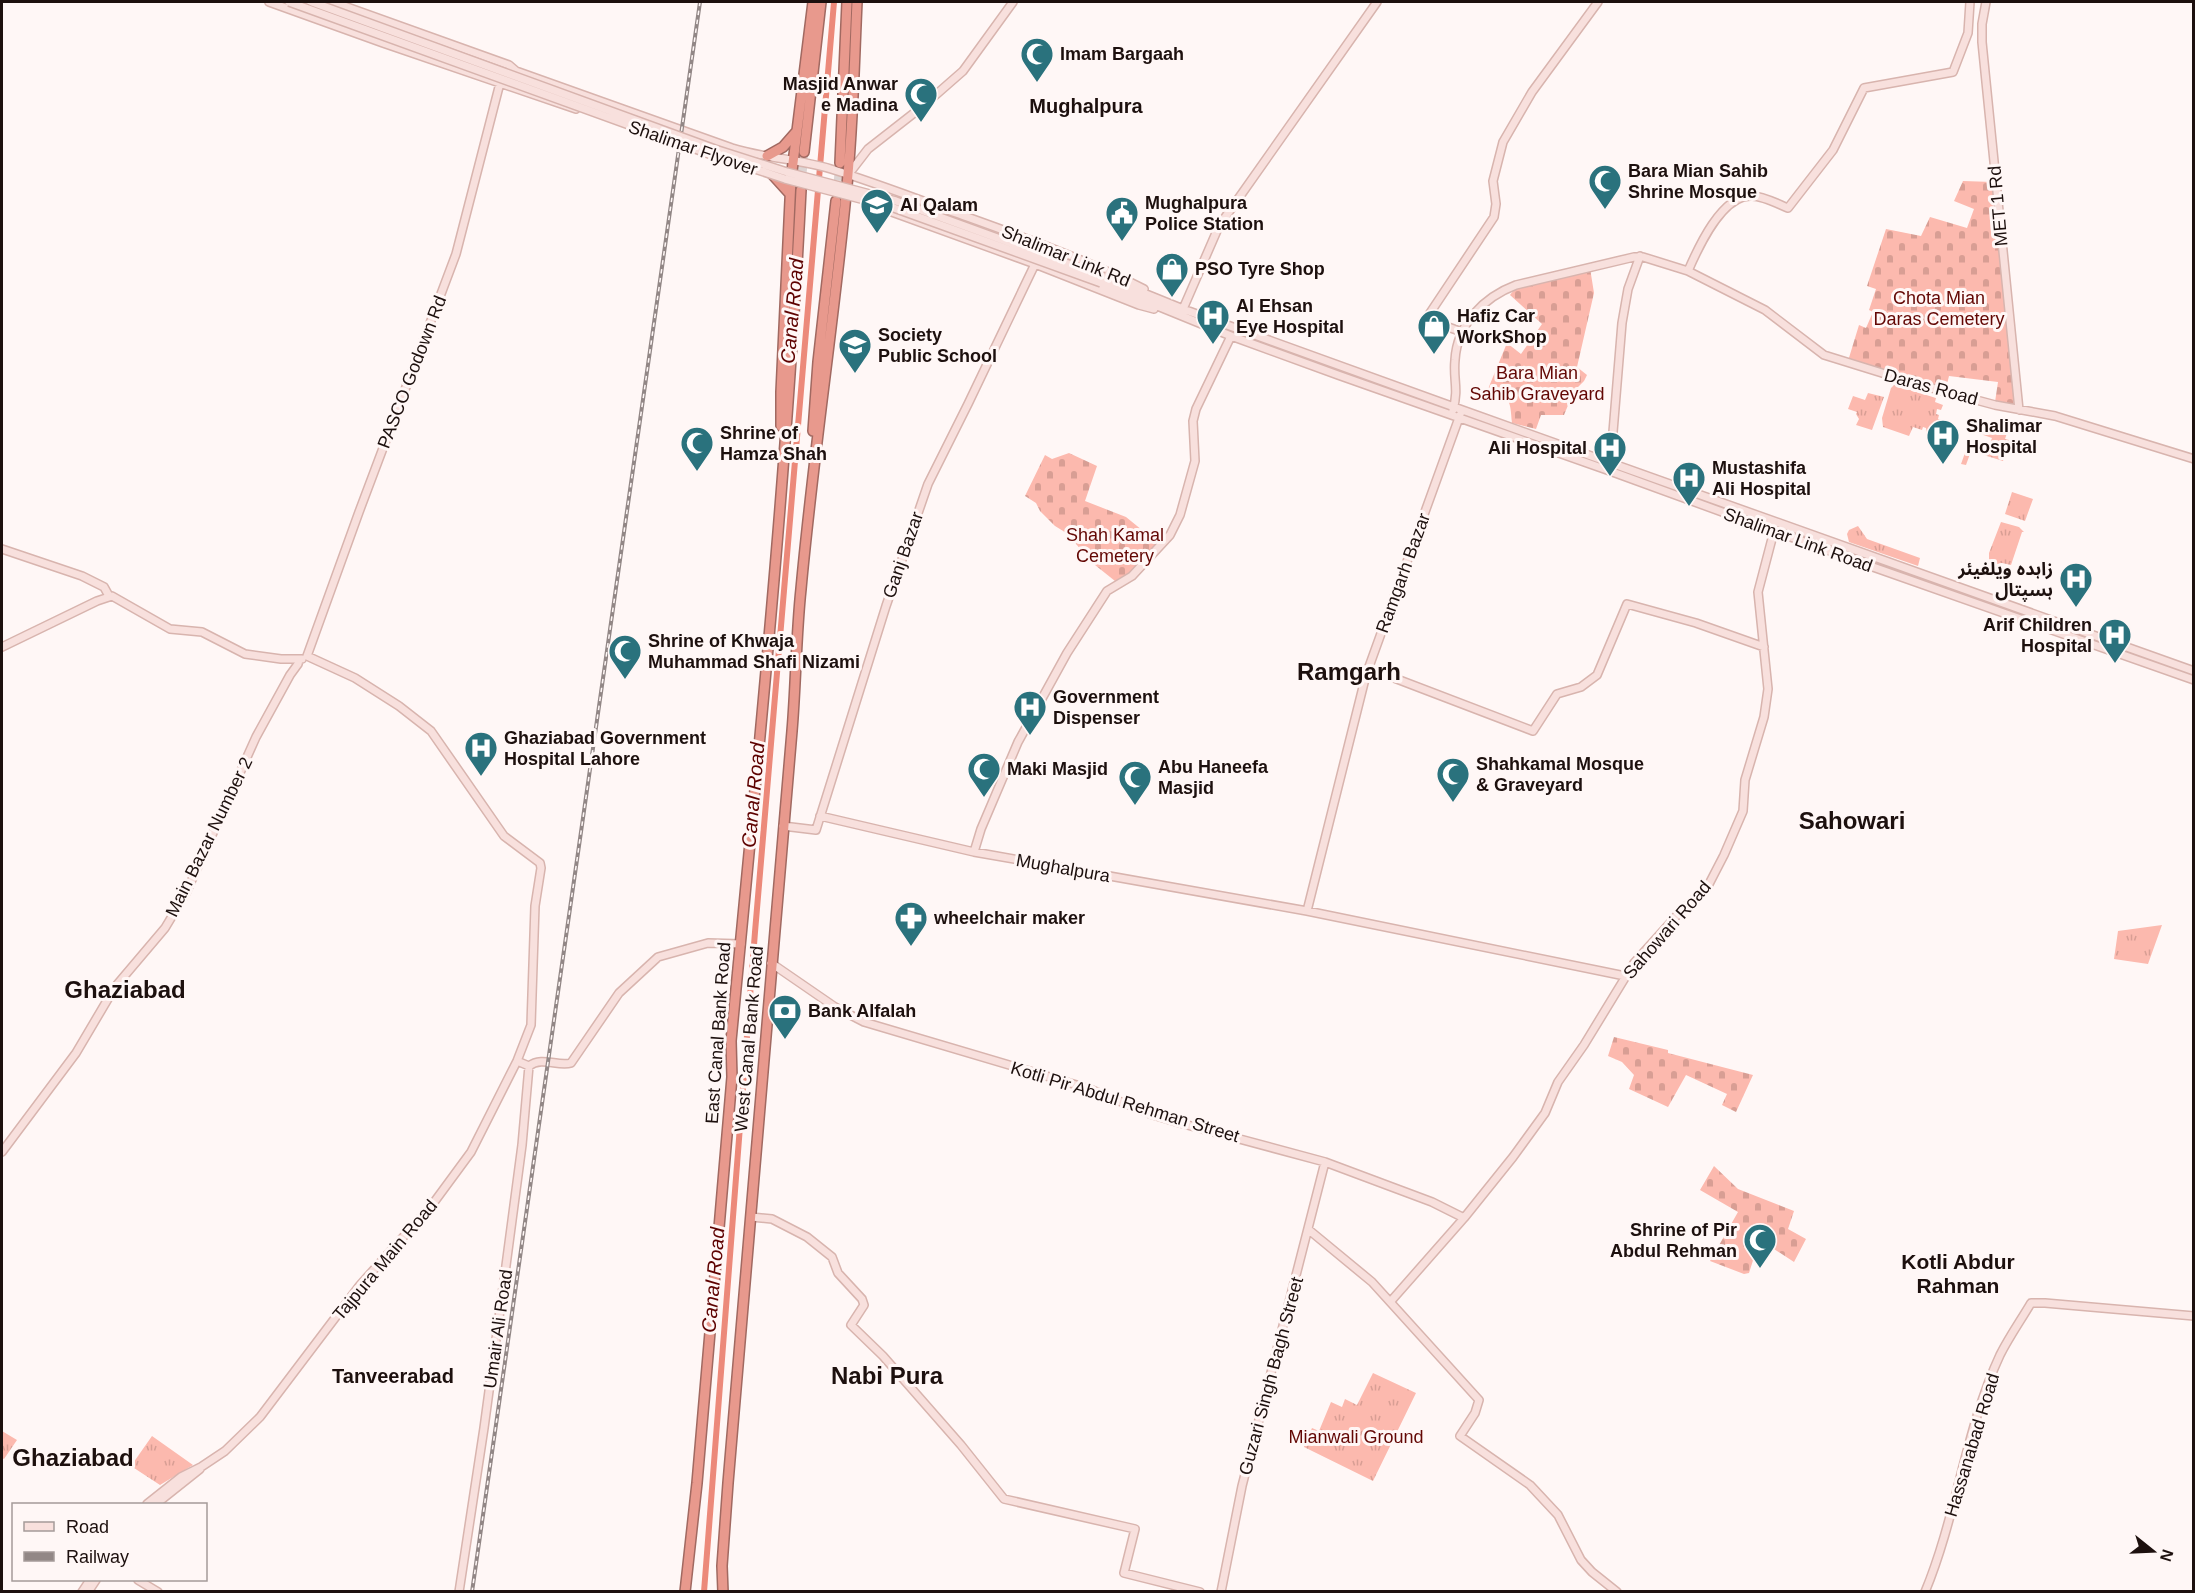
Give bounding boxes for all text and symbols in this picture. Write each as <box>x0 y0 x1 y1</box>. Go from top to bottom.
mosque icon: Imam Bargaah <box>1019 36 1055 83</box>
place label: Imam Bargaah <box>1060 44 1184 64</box>
place label: Masjid Anwar e Madina <box>783 74 899 115</box>
mosque icon: Masjid Anwar e Madina <box>903 76 939 123</box>
district label: Mughalpura <box>1029 95 1144 117</box>
street label: Shalimar Flyover <box>626 117 760 179</box>
place label: Bara Mian Sahib Shrine Mosque <box>1628 161 1768 202</box>
mosque icon: Bara Mian Sahib Shrine Mosque <box>1587 163 1623 210</box>
street label: MET 1 Rd <box>1985 165 2011 247</box>
school or university icon: Al Qalam <box>859 187 895 234</box>
place label: Mughalpura Police Station <box>1145 193 1264 234</box>
place label: Al Qalam <box>900 195 978 215</box>
public building icon: Mughalpura Police Station <box>1104 195 1140 242</box>
street label: Shalimar Link Rd <box>999 221 1133 291</box>
shop icon: PSO Tyre Shop <box>1154 251 1190 298</box>
water label: Canal Road <box>776 257 808 365</box>
place label: PSO Tyre Shop <box>1195 259 1325 279</box>
park label: Chota Mian Daras Cemetery <box>1873 288 2005 329</box>
street label: PASCO Godown Rd <box>374 293 450 451</box>
place label: Al Ehsan Eye Hospital <box>1236 296 1344 337</box>
hospital icon: Al Ehsan Eye Hospital <box>1195 298 1231 345</box>
place label: Hafiz Car WorkShop <box>1457 306 1547 347</box>
shop icon: Hafiz Car WorkShop <box>1416 308 1452 355</box>
place label: Society Public School <box>878 325 997 366</box>
school or university icon: Society Public School <box>837 327 873 374</box>
park label: Bara Mian Sahib Graveyard <box>1469 363 1605 404</box>
street label: Daras Road <box>1882 365 1980 409</box>
place label: Shalimar Hospital <box>1966 416 2042 457</box>
hospital icon: Shalimar Hospital <box>1925 418 1961 465</box>
place label: Shrine of Hamza Shah <box>720 423 827 464</box>
mosque icon: Shrine of Hamza Shah <box>679 425 715 472</box>
hospital icon: Ali Hospital <box>1592 430 1628 477</box>
place label: Ali Hospital <box>1488 438 1587 458</box>
place label: Mustashifa Ali Hospital <box>1712 458 1811 499</box>
hospital icon: Mustashifa Ali Hospital <box>1671 460 1707 507</box>
street label: Shalimar Link Road <box>1721 504 1875 576</box>
street label: Ganj Bazar <box>879 509 927 601</box>
street label: Ramgarh Bazar <box>1372 510 1434 636</box>
park label: Shah Kamal Cemetery <box>1066 525 1164 566</box>
place label: زاہدہ ویلفیئر ہسپتال <box>1957 559 2053 602</box>
hospital icon: زاہدہ ویلفیئر ہسپتال <box>2058 561 2094 608</box>
place label: Arif Children Hospital <box>1983 615 2092 656</box>
hospital icon: Arif Children Hospital <box>2097 617 2133 664</box>
place label: Shrine of Khwaja Muhammad Shafi Nizami <box>648 631 860 672</box>
mosque icon: Shrine of Khwaja Muhammad Shafi Nizami <box>607 633 643 680</box>
district label: Ramgarh <box>1297 658 1401 685</box>
place label: Government Dispenser <box>1053 687 1159 728</box>
hospital icon: Government Dispenser <box>1012 689 1048 736</box>
place label: Ghaziabad Government Hospital Lahore <box>504 728 706 769</box>
hospital icon: Ghaziabad Government Hospital Lahore <box>463 730 499 777</box>
water label: Canal Road <box>737 741 769 849</box>
mosque icon: Maki Masjid <box>966 751 1002 798</box>
street label: Main Bazar Number 2 <box>162 754 256 920</box>
place label: Shahkamal Mosque & Graveyard <box>1476 754 1644 795</box>
mosque icon: Shahkamal Mosque & Graveyard <box>1435 756 1471 803</box>
place label: Abu Haneefa Masjid <box>1158 757 1269 798</box>
place label: Maki Masjid <box>1007 759 1108 779</box>
mosque icon: Abu Haneefa Masjid <box>1117 759 1153 806</box>
district label: Sahowari <box>1799 807 1905 834</box>
street label: Mughalpura <box>1014 850 1113 886</box>
street label: Sahowari Road <box>1619 877 1715 983</box>
pharmacy icon: wheelchair maker <box>893 900 929 947</box>
place label: wheelchair maker <box>933 908 1085 928</box>
street label: East Canal Bank Road <box>702 941 734 1125</box>
street label: West Canal Bank Road <box>731 945 767 1133</box>
district label: Ghaziabad <box>64 976 186 1003</box>
bank icon: Bank Alfalah <box>767 993 803 1040</box>
place label: Bank Alfalah <box>808 1001 916 1021</box>
street label: Kotli Pir Abdul Rehman Street <box>1008 1058 1242 1146</box>
street label: Tajpura Main Road <box>329 1196 441 1324</box>
place label: Shrine of Pir Abdul Rehman <box>1610 1220 1737 1261</box>
mosque icon: Shrine of Pir Abdul Rehman <box>1742 1222 1778 1269</box>
water label: Canal Road <box>697 1226 729 1334</box>
district label: Kotli Abdur Rahman <box>1901 1250 2015 1297</box>
street label: Umair Ali Road <box>480 1268 516 1390</box>
street label: Guzari Singh Bagh Street <box>1235 1275 1307 1477</box>
district label: Nabi Pura <box>831 1362 944 1389</box>
district label: Tanveerabad <box>332 1365 454 1387</box>
street label: Hassanabad Road <box>1941 1371 2003 1519</box>
park label: Mianwali Ground <box>1288 1427 1424 1447</box>
district label: Ghaziabad <box>12 1444 134 1471</box>
legend <box>12 1503 207 1581</box>
text: Road <box>66 1517 109 1537</box>
north arrow <box>2123 1521 2183 1581</box>
text: Railway <box>66 1547 129 1567</box>
text: N <box>2157 1547 2177 1564</box>

